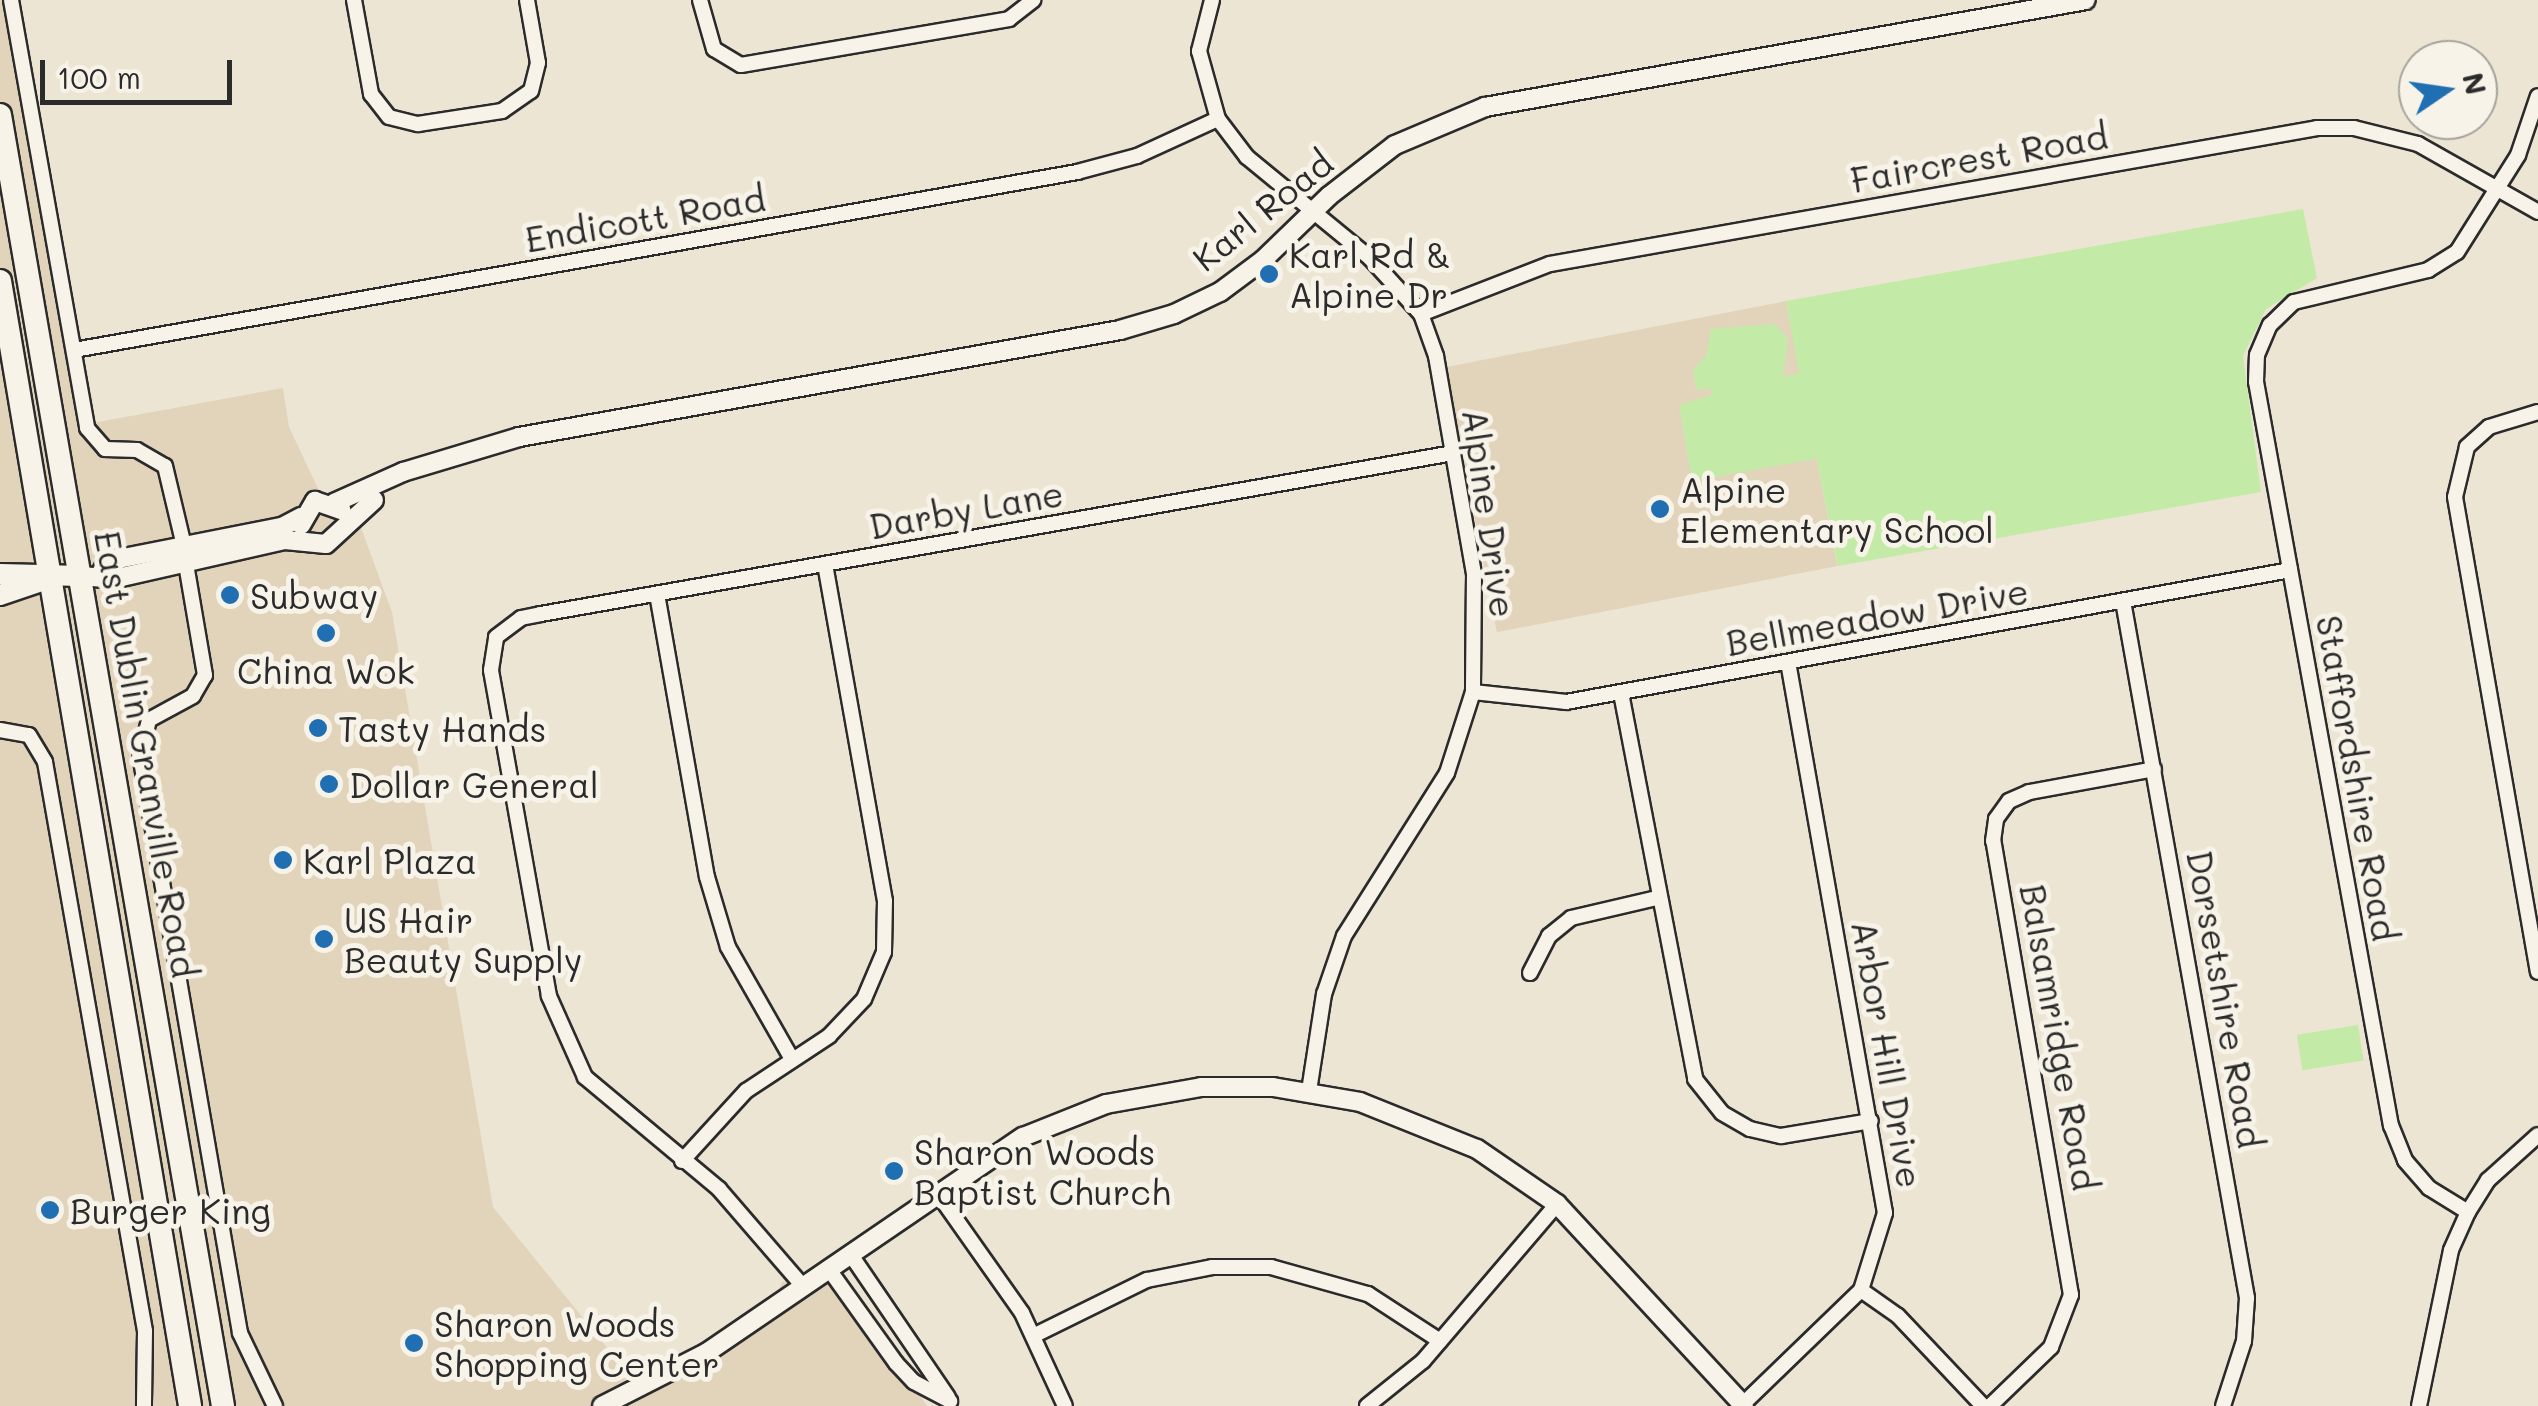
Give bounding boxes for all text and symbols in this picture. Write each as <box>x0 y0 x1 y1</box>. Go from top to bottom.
scale bar <box>45 40 238 102</box>
north arrow <box>2398 40 2498 140</box>
text: 100 m <box>57 57 141 97</box>
text: N <box>2455 69 2495 98</box>
street label: Faircrest Road <box>1847 114 2111 200</box>
street label: Karl Road <box>1184 141 1340 279</box>
street label: Endicott Road <box>522 176 768 260</box>
place label: Karl Rd & Alpine Dr <box>1289 233 1451 315</box>
marker: Karl Rd & Alpine Dr <box>1258 263 1280 285</box>
street label: Alpine Drive <box>1455 406 1525 620</box>
place label: Alpine Elementary School <box>1680 468 1994 550</box>
street label: Darby Lane <box>866 471 1066 547</box>
marker: Alpine Elementary School <box>1649 498 1671 520</box>
street label: East Dublin Granville Road <box>87 527 207 981</box>
street label: Bellmeadow Drive <box>1723 569 2031 663</box>
place label: Subway <box>250 574 378 616</box>
marker: Subway <box>219 584 241 606</box>
street label: Staffordshire Road <box>2309 612 2407 944</box>
marker: China Wok <box>315 622 337 644</box>
place label: China Wok <box>237 649 415 691</box>
place label: Tasty Hands <box>338 707 547 749</box>
marker: Tasty Hands <box>307 717 329 739</box>
place label: Dollar General <box>349 763 599 805</box>
marker: Dollar General <box>318 773 340 795</box>
place label: Karl Plaza <box>303 839 477 881</box>
street label: Dorsetshire Road <box>2179 847 2273 1151</box>
marker: Karl Plaza <box>272 849 294 871</box>
street label: Balsamridge Road <box>2012 881 2108 1193</box>
place label: US Hair Beauty Supply <box>344 898 582 980</box>
street label: Arbor Hill Drive <box>1844 917 1932 1191</box>
marker: US Hair Beauty Supply <box>313 928 335 950</box>
place label: Sharon Woods Baptist Church <box>914 1130 1171 1212</box>
marker: Sharon Woods Baptist Church <box>883 1160 905 1182</box>
place label: Burger King <box>70 1189 271 1231</box>
marker: Burger King <box>39 1199 61 1221</box>
place label: Sharon Woods Shopping Center <box>434 1302 720 1384</box>
marker: Sharon Woods Shopping Center <box>403 1332 425 1354</box>

